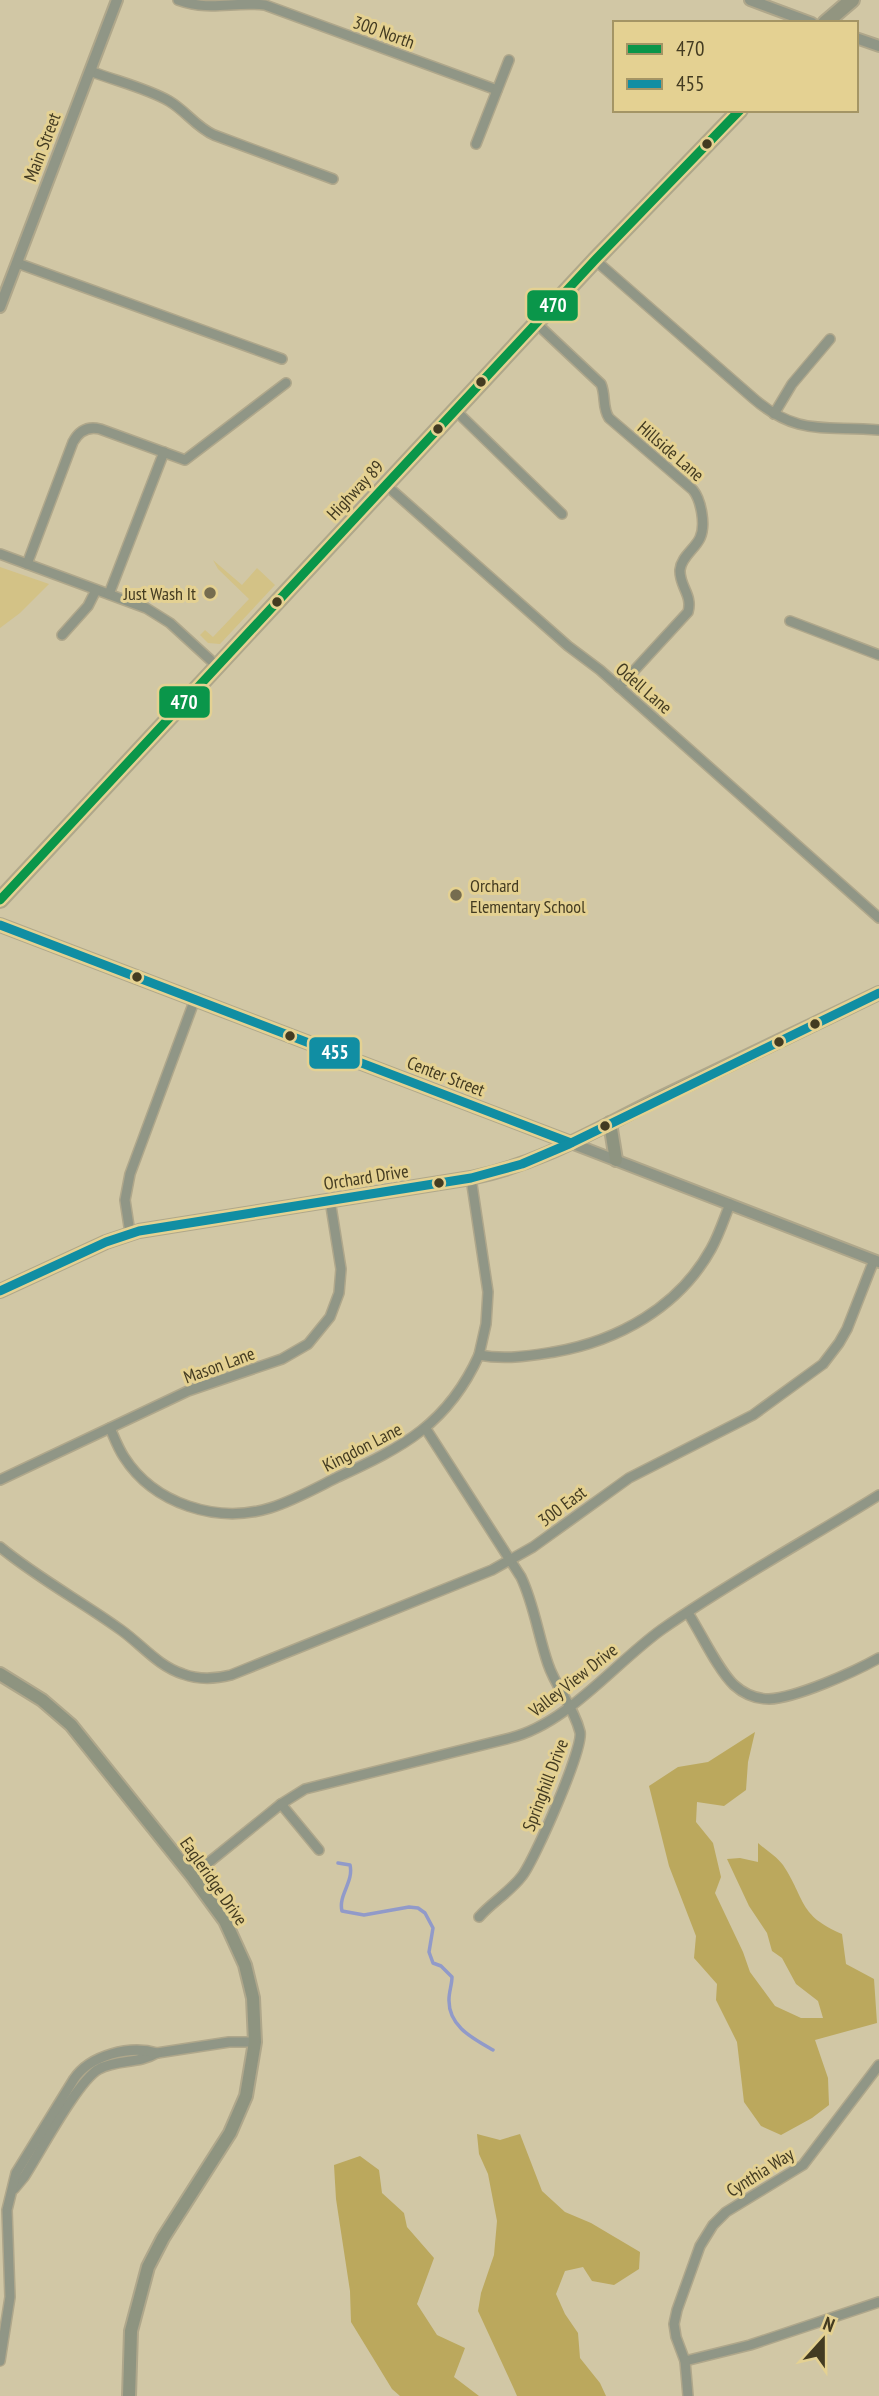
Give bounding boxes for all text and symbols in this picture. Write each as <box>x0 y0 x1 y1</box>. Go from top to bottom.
street label: 300 North <box>350 10 418 54</box>
legend <box>613 21 858 112</box>
text: 470 <box>676 35 704 62</box>
text: 455 <box>676 70 704 97</box>
street label: Main Street <box>18 109 66 185</box>
unlabelled marker <box>700 137 714 151</box>
line badge: 470 <box>526 289 579 322</box>
text: 470 <box>539 293 567 317</box>
unlabelled marker <box>474 375 488 389</box>
street label: Hillside Lane <box>633 416 709 486</box>
unlabelled marker <box>431 422 445 436</box>
street label: Highway 89 <box>322 455 388 525</box>
place label: Just Wash It <box>123 582 196 605</box>
marker: Just Wash It <box>202 585 218 601</box>
unlabelled marker <box>270 595 284 609</box>
street label: Odell Lane <box>611 657 677 719</box>
line badge: 470 <box>158 685 211 719</box>
text: 470 <box>170 690 198 714</box>
place label: Orchard Elementary School <box>470 874 586 918</box>
marker: Orchard Elementary School <box>448 887 464 903</box>
unlabelled marker <box>130 970 144 984</box>
unlabelled marker <box>808 1017 822 1031</box>
unlabelled marker <box>283 1029 297 1043</box>
unlabelled marker <box>772 1035 786 1049</box>
line badge: 455 <box>308 1036 361 1070</box>
text: 455 <box>321 1040 349 1064</box>
street label: Center Street <box>404 1051 488 1101</box>
unlabelled marker <box>598 1119 612 1133</box>
street label: Orchard Drive <box>322 1159 410 1195</box>
unlabelled marker <box>432 1176 446 1190</box>
street label: Mason Lane <box>180 1342 258 1388</box>
street label: Kingdon Lane <box>319 1417 405 1477</box>
street label: 300 East <box>533 1481 591 1531</box>
street label: Valley View Drive <box>523 1638 622 1722</box>
street label: Springhill Drive <box>517 1736 573 1834</box>
street label: Eagleridge Drive <box>175 1832 253 1930</box>
street label: Cynthia Way <box>722 2142 798 2202</box>
north arrow <box>788 2305 858 2375</box>
text: N <box>820 2311 838 2337</box>

